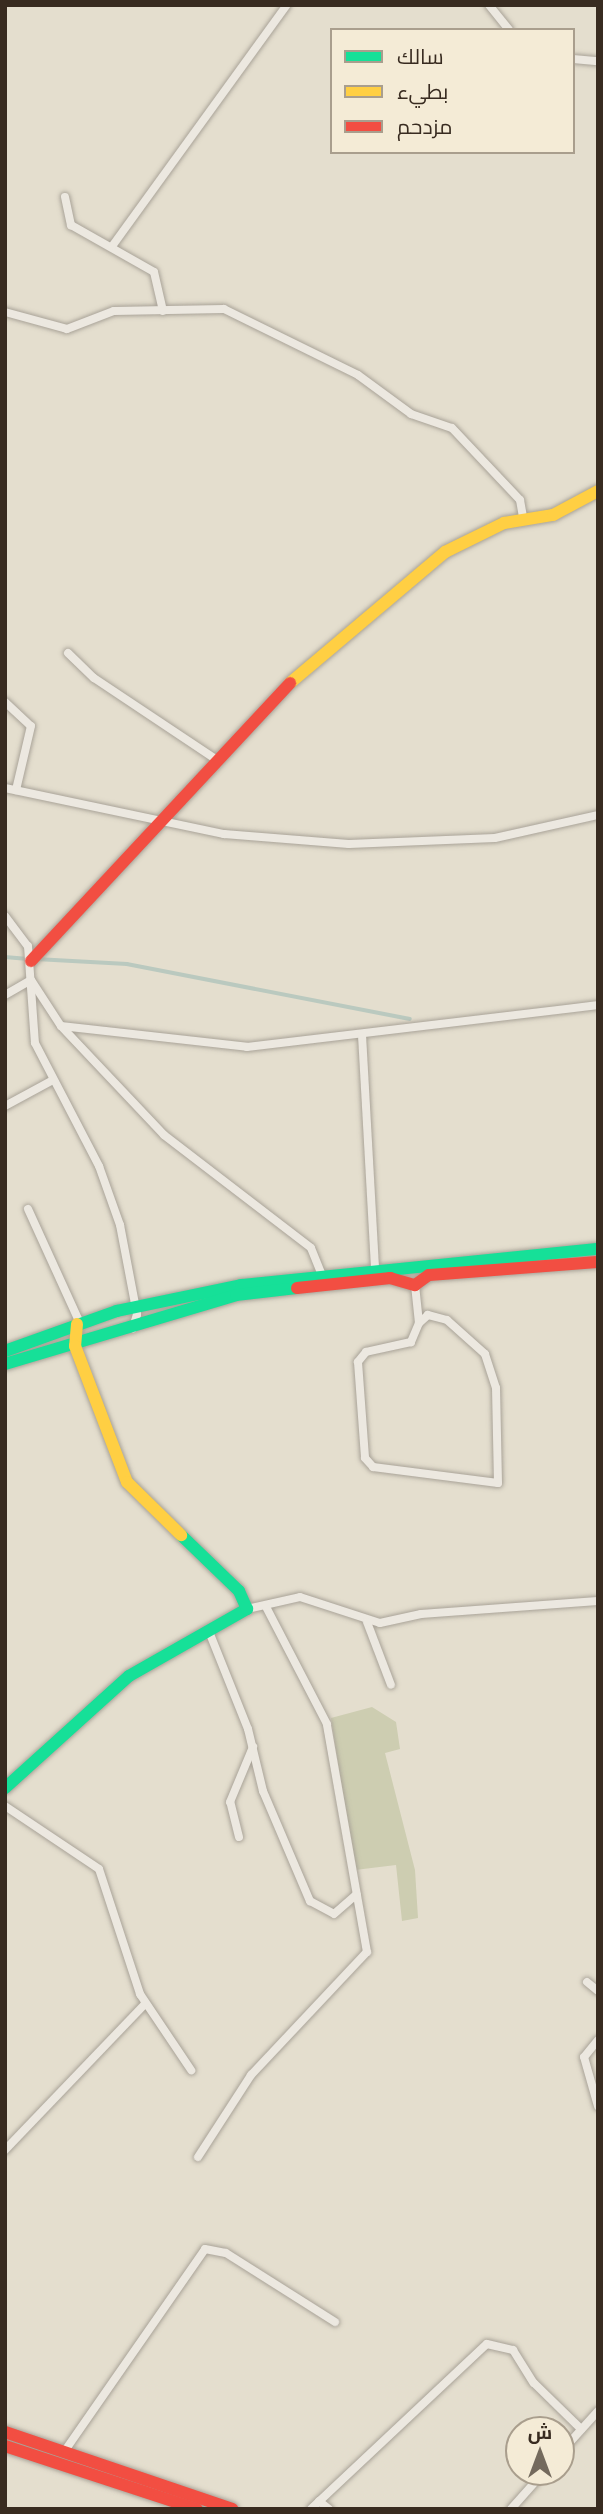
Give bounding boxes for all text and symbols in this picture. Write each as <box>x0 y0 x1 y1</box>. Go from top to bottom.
legend <box>330 28 575 154</box>
text: سالك <box>397 37 444 76</box>
text: بطيء <box>397 72 448 111</box>
text: مزدحم <box>397 107 452 146</box>
text: ش <box>528 2414 552 2450</box>
north arrow <box>505 2416 575 2486</box>

